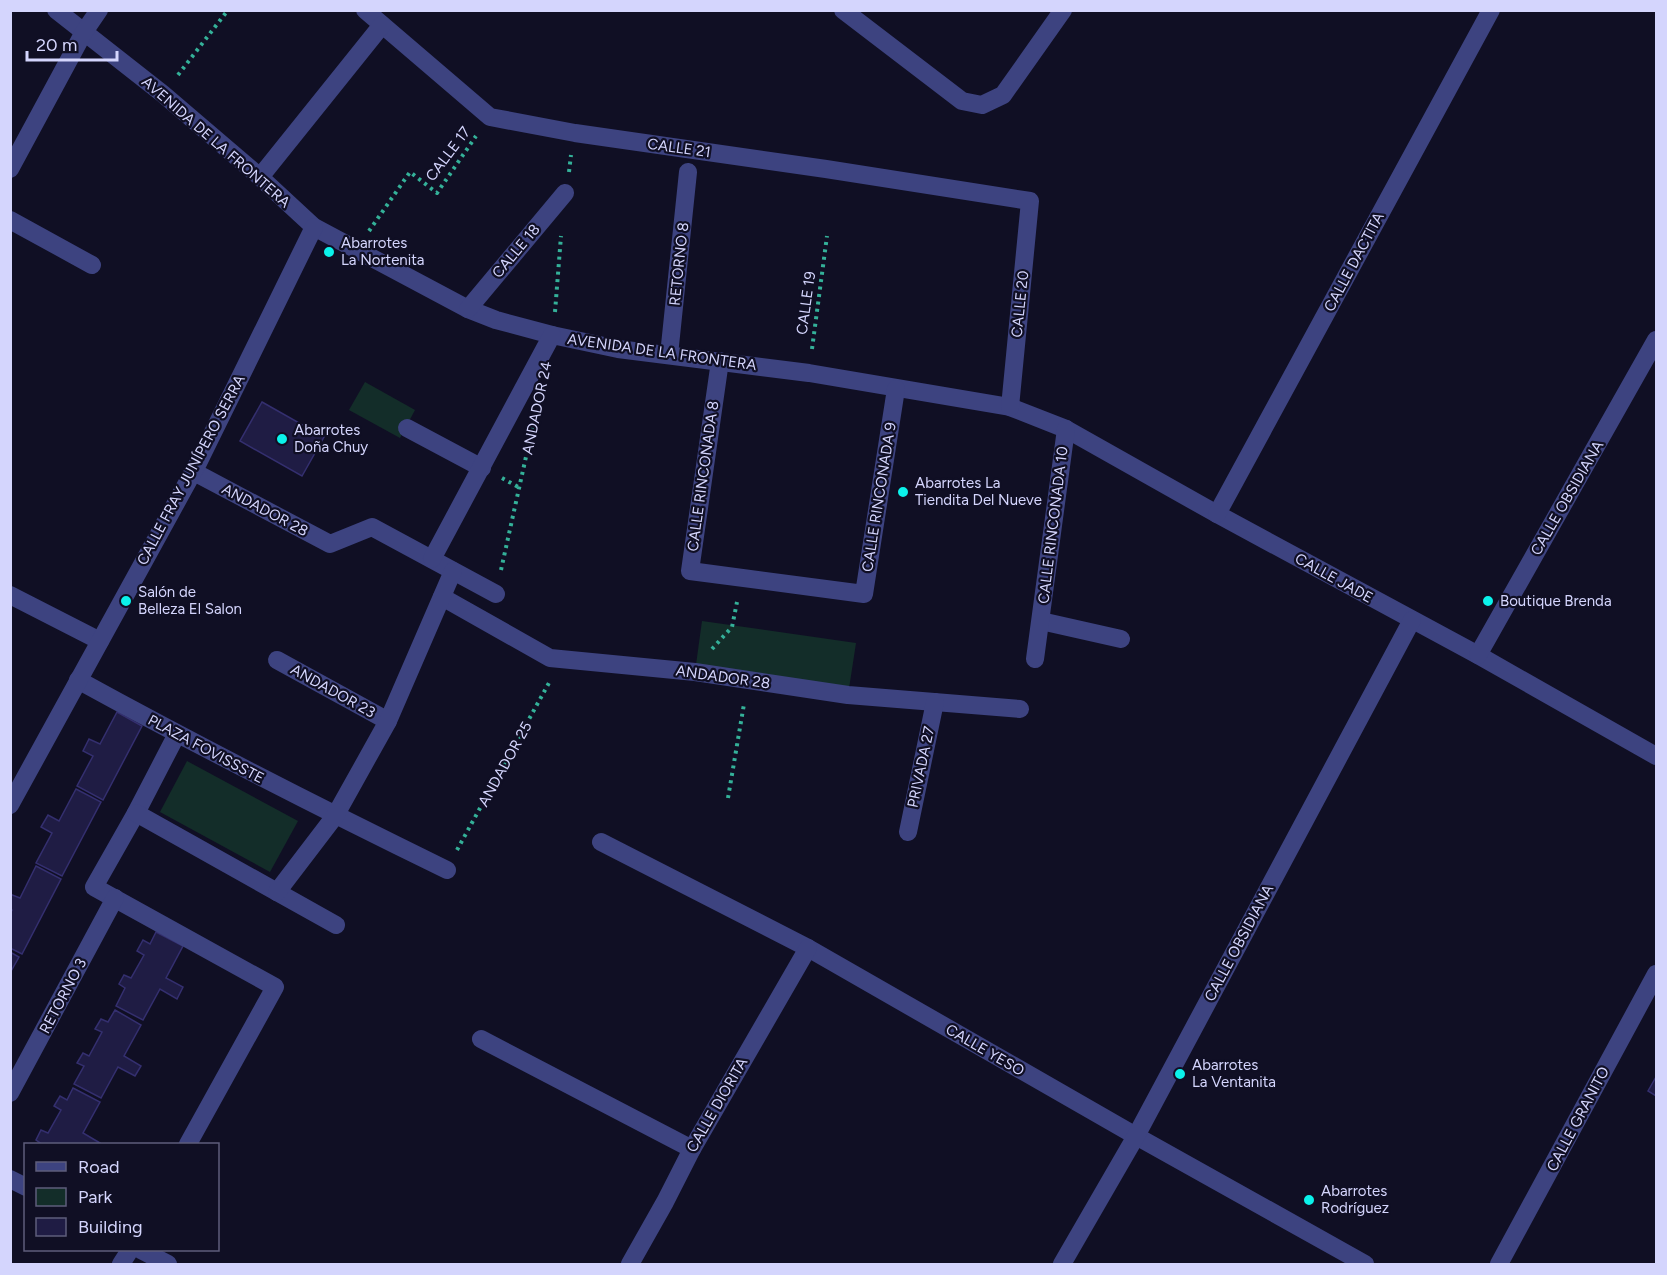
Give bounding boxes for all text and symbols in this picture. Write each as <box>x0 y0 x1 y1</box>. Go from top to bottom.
scale bar <box>27 24 117 62</box>
text: 20 m <box>36 34 77 56</box>
street label: AVENIDA DE LA FRONTERA <box>138 73 294 211</box>
street label: CALLE 17 <box>422 123 474 185</box>
street label: CALLE 21 <box>646 135 712 161</box>
street label: CALLE DACTITA <box>1320 209 1388 315</box>
street label: CALLE 18 <box>488 220 544 282</box>
street label: RETORNO 8 <box>666 221 692 307</box>
place label: Abarrotes La Nortenita <box>341 234 425 269</box>
marker: Abarrotes La Nortenita <box>322 245 336 259</box>
street label: CALLE 19 <box>793 270 819 336</box>
street label: CALLE 20 <box>1008 270 1032 338</box>
street label: AVENIDA DE LA FRONTERA <box>566 330 758 374</box>
street label: ANDADOR 24 <box>518 360 556 456</box>
street label: CALLE FRAY JUNÍPERO SERRA <box>133 372 249 568</box>
street label: CALLE RINCONADA 8 <box>684 400 722 552</box>
place label: Abarrotes Doña Chuy <box>294 421 368 456</box>
street label: CALLE RINCONADA 9 <box>858 421 900 573</box>
marker: Abarrotes Doña Chuy <box>275 432 289 446</box>
street label: CALLE OBSIDIANA <box>1527 437 1607 559</box>
street label: CALLE RINCONADA 10 <box>1034 445 1072 605</box>
place label: Abarrotes La Tiendita Del Nueve <box>915 474 1042 509</box>
street label: ANDADOR 28 <box>219 480 311 540</box>
marker: Abarrotes La Tiendita Del Nueve <box>896 485 910 499</box>
street label: CALLE JADE <box>1292 549 1376 607</box>
place label: Salón de Belleza El Salon <box>138 583 242 618</box>
place label: Boutique Brenda <box>1500 592 1612 610</box>
marker: Salón de Belleza El Salon <box>119 594 133 608</box>
marker: Boutique Brenda <box>1481 594 1495 608</box>
street label: ANDADOR 23 <box>288 660 378 722</box>
street label: ANDADOR 28 <box>675 661 771 693</box>
street label: PLAZA FOVISSSTE <box>145 711 267 787</box>
street label: ANDADOR 25 <box>474 718 536 810</box>
street label: PRIVADA 27 <box>904 725 938 809</box>
street label: CALLE OBSIDIANA <box>1201 882 1277 1004</box>
street label: RETORNO 3 <box>36 955 90 1037</box>
street label: CALLE YESO <box>942 1020 1028 1080</box>
street label: CALLE DIORITA <box>683 1055 751 1155</box>
place label: Abarrotes La Ventanita <box>1192 1056 1276 1091</box>
street label: CALLE GRANITO <box>1543 1064 1613 1174</box>
marker: Abarrotes La Ventanita <box>1173 1067 1187 1081</box>
legend <box>24 1143 219 1251</box>
text: Road <box>78 1156 119 1178</box>
place label: Abarrotes Rodríguez <box>1321 1182 1389 1217</box>
text: Park <box>78 1186 113 1208</box>
marker: Abarrotes Rodríguez <box>1302 1193 1316 1207</box>
text: Building <box>78 1216 143 1238</box>

